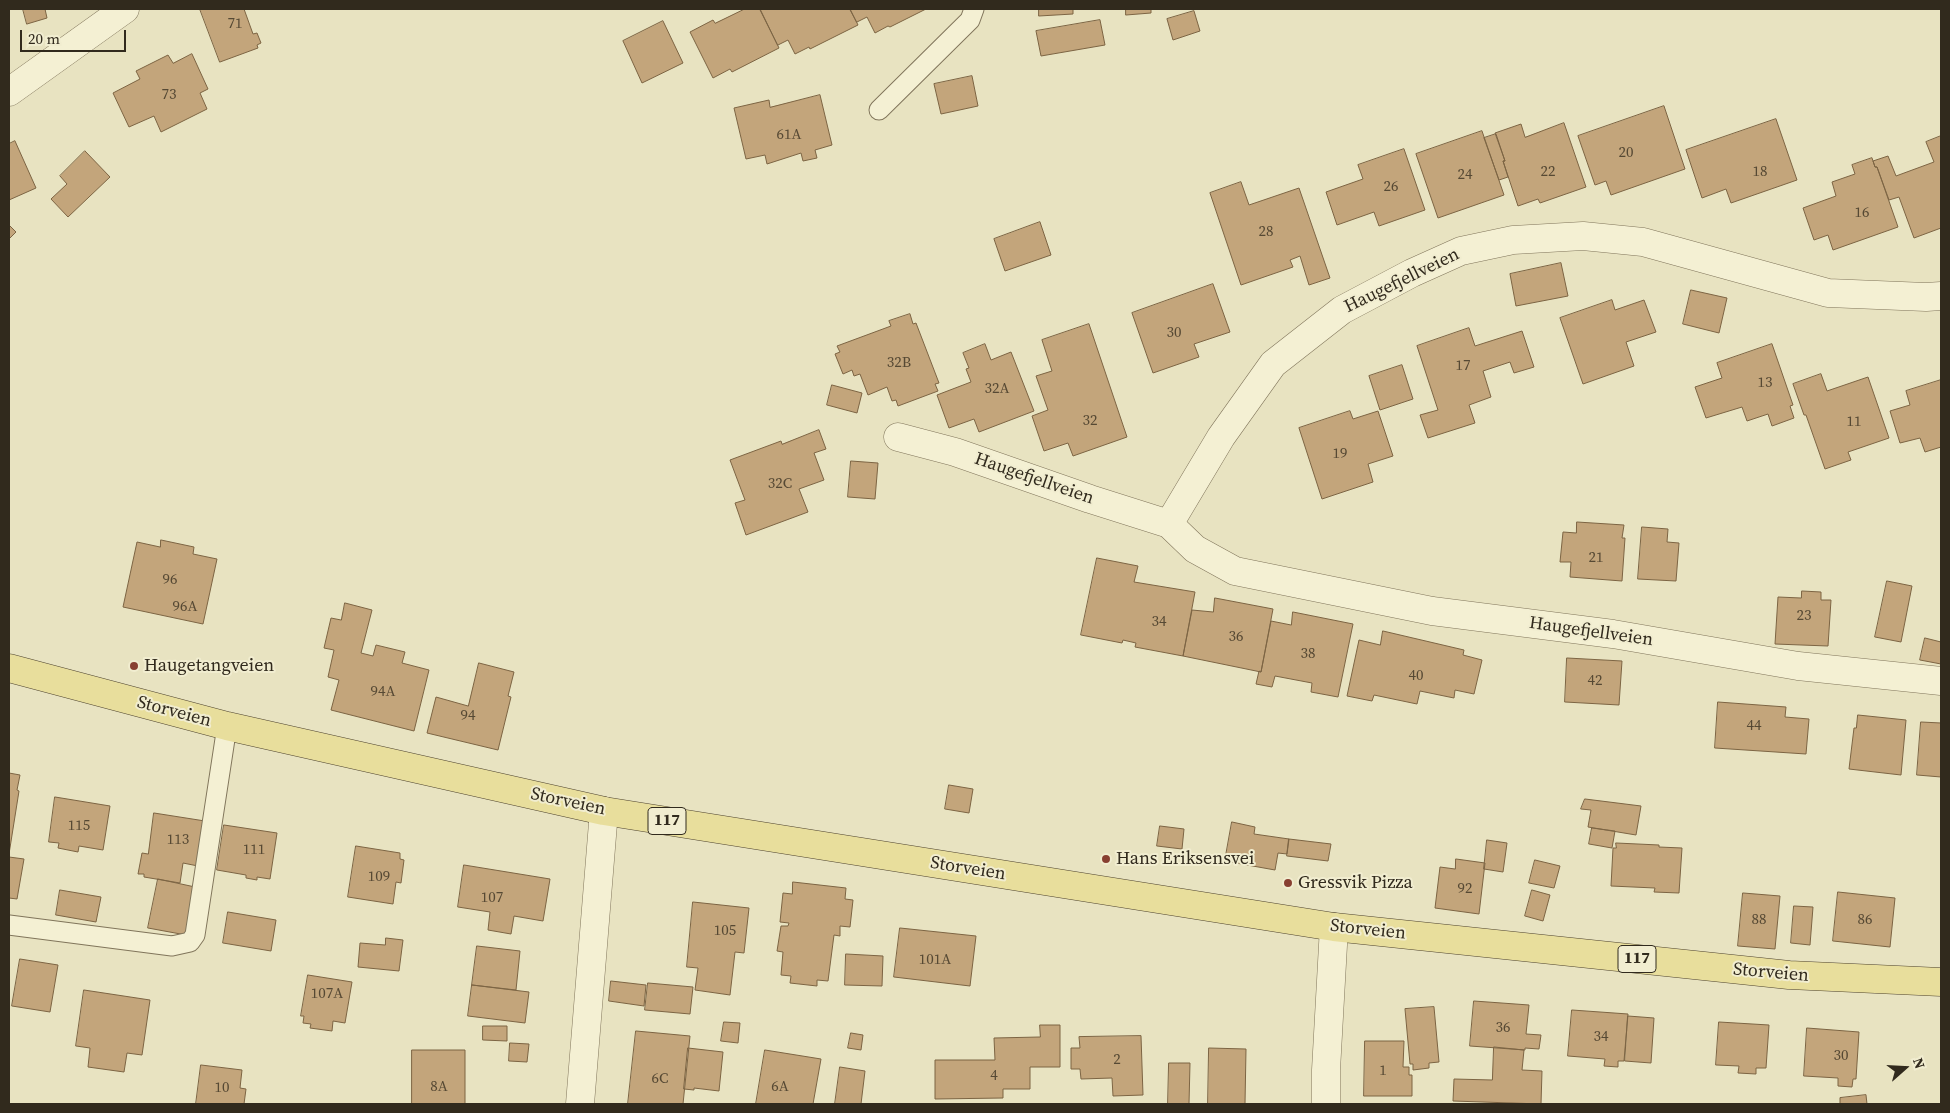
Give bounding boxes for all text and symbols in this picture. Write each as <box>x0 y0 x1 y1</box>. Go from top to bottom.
house number: 71 <box>228 15 242 33</box>
scale bar <box>22 20 129 52</box>
text: 20 m <box>28 28 60 49</box>
house number: 73 <box>162 86 176 104</box>
house number: 61A <box>777 126 801 144</box>
house number: 20 <box>1619 144 1633 162</box>
house number: 22 <box>1541 163 1555 181</box>
house number: 18 <box>1753 163 1767 181</box>
house number: 24 <box>1458 166 1472 184</box>
house number: 26 <box>1384 178 1398 196</box>
house number: 16 <box>1855 204 1869 222</box>
house number: 28 <box>1259 223 1273 241</box>
street label: Haugefjellveien <box>1341 244 1463 318</box>
house number: 30 <box>1167 324 1181 342</box>
house number: 32B <box>887 354 911 372</box>
house number: 17 <box>1456 357 1470 375</box>
house number: 13 <box>1758 374 1772 392</box>
house number: 32A <box>985 380 1009 398</box>
house number: 32 <box>1083 412 1097 430</box>
house number: 11 <box>1847 413 1861 431</box>
house number: 19 <box>1333 445 1347 463</box>
street label: Haugefjellveien <box>971 448 1097 510</box>
house number: 32C <box>768 475 792 493</box>
house number: 21 <box>1589 549 1603 567</box>
house number: 96 <box>163 571 177 589</box>
house number: 96A <box>173 598 197 616</box>
house number: 23 <box>1797 607 1811 625</box>
house number: 34 <box>1152 613 1166 631</box>
street label: Haugefjellveien <box>1528 613 1654 651</box>
house number: 36 <box>1229 628 1243 646</box>
house number: 38 <box>1301 645 1315 663</box>
place label: Haugetangveien <box>144 655 274 677</box>
marker: Haugetangveien <box>128 660 140 672</box>
house number: 40 <box>1409 667 1423 685</box>
house number: 42 <box>1588 672 1602 690</box>
house number: 94A <box>371 683 395 701</box>
street label: Storveien <box>135 692 213 732</box>
house number: 94 <box>461 707 475 725</box>
house number: 44 <box>1747 717 1761 735</box>
street label: Storveien <box>529 784 607 820</box>
road number: 117 <box>648 808 686 834</box>
house number: 115 <box>68 817 90 835</box>
house number: 113 <box>167 831 189 849</box>
house number: 111 <box>243 841 265 859</box>
place label: Hans Eriksensvei <box>1116 848 1254 870</box>
street label: Storveien <box>929 852 1007 886</box>
marker: Hans Eriksensvei <box>1100 853 1112 865</box>
house number: 109 <box>368 868 390 886</box>
place label: Gressvik Pizza <box>1298 872 1413 894</box>
marker: Gressvik Pizza <box>1282 877 1294 889</box>
house number: 92 <box>1458 880 1472 898</box>
house number: 107 <box>481 889 503 907</box>
house number: 88 <box>1752 911 1766 929</box>
house number: 86 <box>1858 911 1872 929</box>
street label: Storveien <box>1329 915 1407 945</box>
house number: 105 <box>714 922 736 940</box>
road number: 117 <box>1618 946 1656 972</box>
house number: 101A <box>919 951 951 969</box>
street label: Storveien <box>1732 959 1810 987</box>
house number: 107A <box>311 985 343 1003</box>
house number: 36 <box>1496 1019 1510 1037</box>
house number: 34 <box>1594 1028 1608 1046</box>
north arrow <box>1880 1043 1930 1093</box>
house number: 30 <box>1834 1047 1848 1065</box>
house number: 2 <box>1113 1051 1121 1069</box>
text: N <box>1908 1055 1930 1071</box>
house number: 1 <box>1379 1062 1387 1080</box>
house number: 4 <box>990 1067 998 1085</box>
house number: 6C <box>652 1070 668 1088</box>
house number: 8A <box>430 1078 448 1096</box>
house number: 6A <box>771 1078 789 1096</box>
house number: 10 <box>215 1079 229 1097</box>

